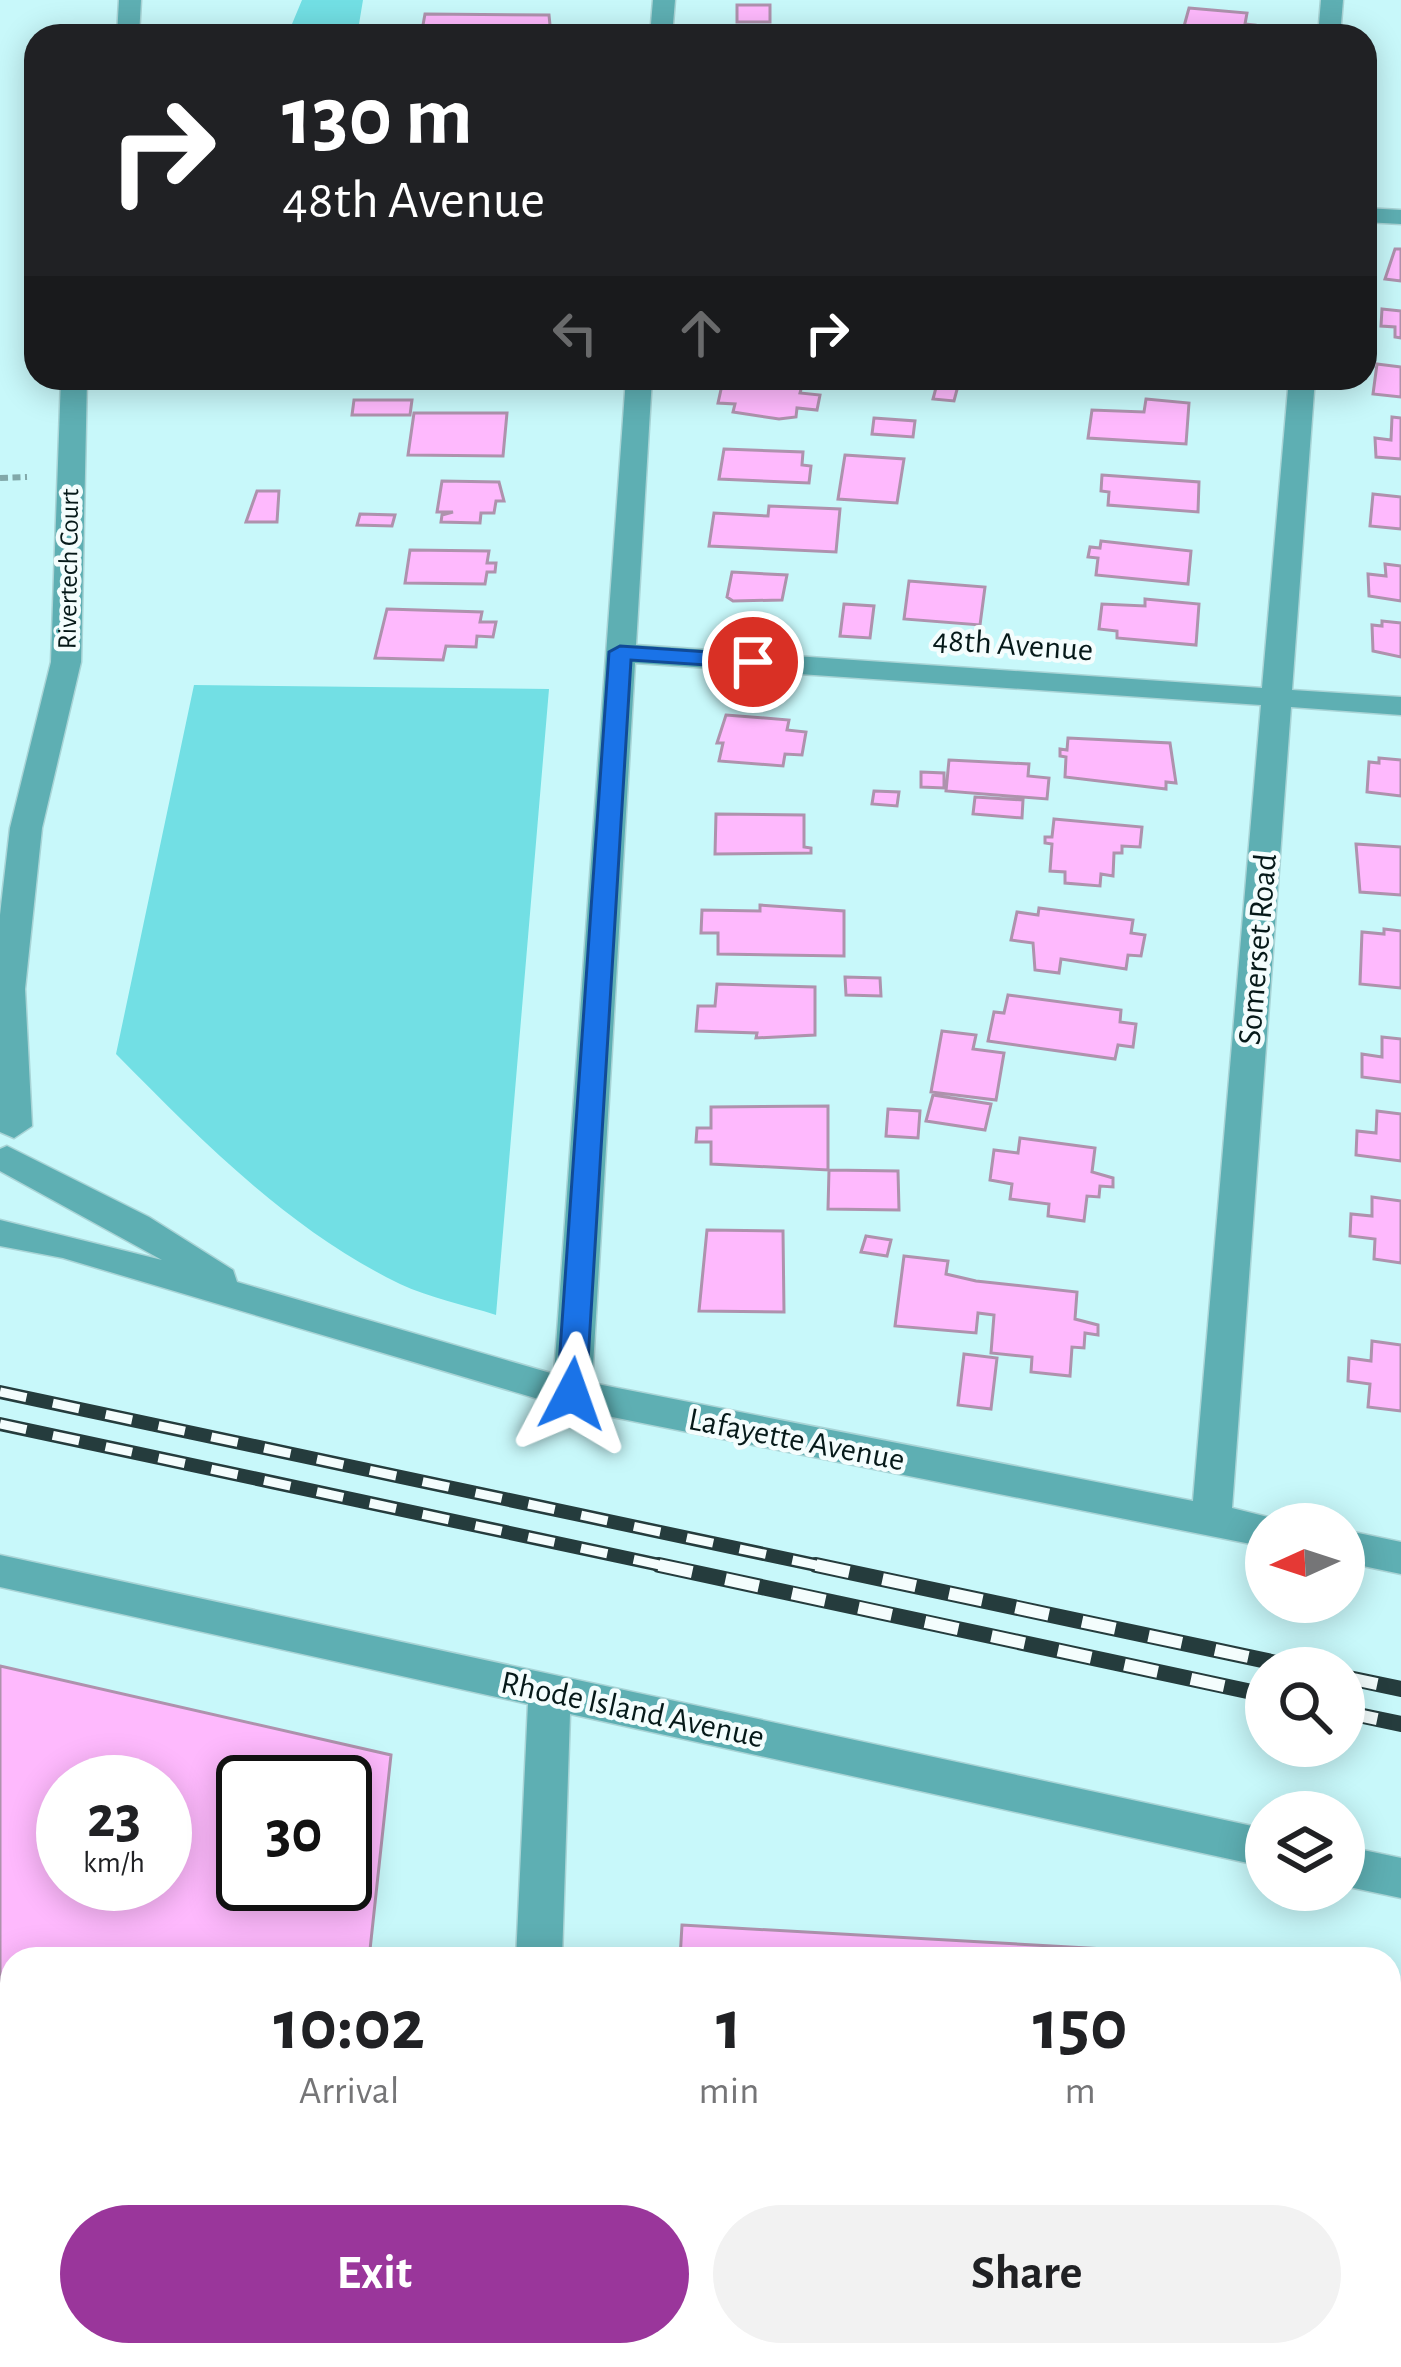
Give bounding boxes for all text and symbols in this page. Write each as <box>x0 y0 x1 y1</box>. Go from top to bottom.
icon: right <box>84 72 240 228</box>
text: 130 m <box>282 76 473 160</box>
text: 48th Avenue <box>282 174 545 228</box>
icon: left <box>542 300 608 366</box>
icon: ahead <box>668 300 734 366</box>
icon: right <box>794 300 860 366</box>
street label: Rivertech Court <box>54 488 83 650</box>
pin <box>702 611 804 713</box>
street label: 48th Avenue <box>931 623 1094 668</box>
icon: arrive <box>720 629 786 695</box>
street label: Somerset Road <box>1234 852 1283 1046</box>
position arrow <box>509 1331 635 1457</box>
street label: Lafayette Avenue <box>686 1403 907 1478</box>
north arrow <box>1245 1503 1365 1623</box>
map controls <box>1245 1503 1365 1911</box>
button: search <box>1245 1647 1365 1767</box>
street label: Rhode Island Avenue <box>498 1666 767 1754</box>
speed limit sign: 30 <box>216 1755 372 1911</box>
text: 23 <box>87 1788 141 1848</box>
button: layers <box>1245 1791 1365 1911</box>
text: km/h <box>83 1848 145 1878</box>
text: 10:02 <box>274 1990 425 2062</box>
text: 1 <box>716 1990 742 2062</box>
text: 150 <box>1033 1990 1127 2062</box>
text: Arrival <box>299 2072 399 2111</box>
text: min <box>699 2072 759 2111</box>
text: m <box>1065 2072 1096 2111</box>
button: Exit <box>60 2205 689 2343</box>
button: Share <box>713 2205 1341 2343</box>

